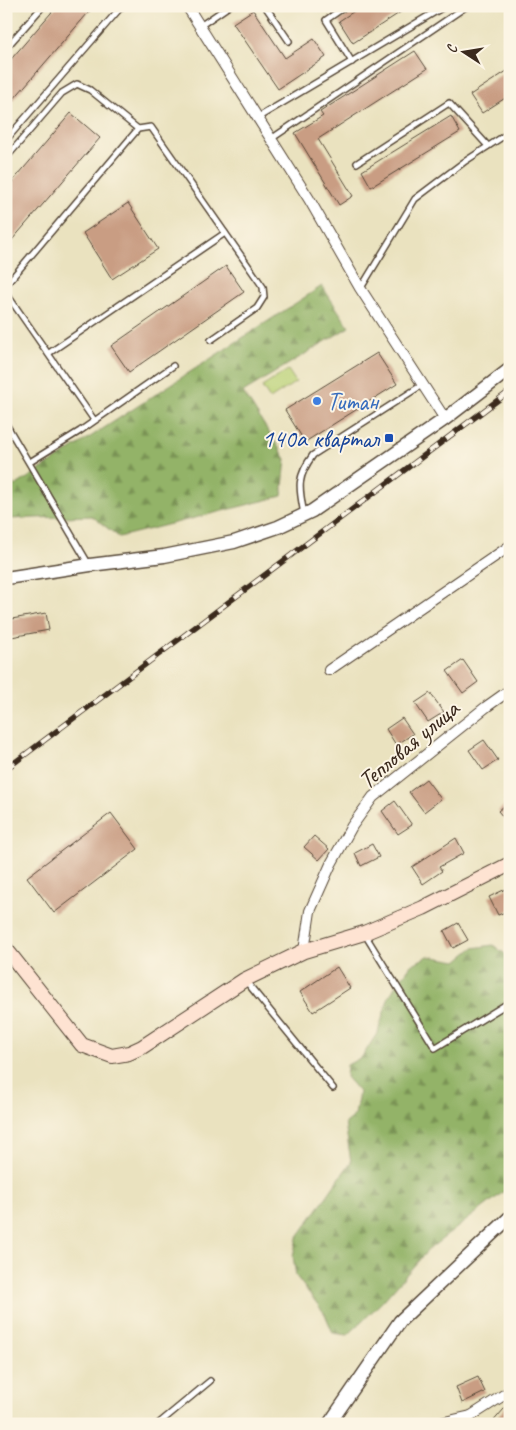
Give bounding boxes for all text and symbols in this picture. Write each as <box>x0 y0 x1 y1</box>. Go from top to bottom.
north arrow <box>438 28 488 78</box>
text: С <box>443 42 461 55</box>
place label: Титан <box>327 386 380 418</box>
marker: Титан <box>311 395 323 407</box>
place label: 140а квартал <box>262 423 381 455</box>
marker: 140а квартал <box>383 432 395 444</box>
street label: Тепловая улица <box>352 692 467 796</box>

